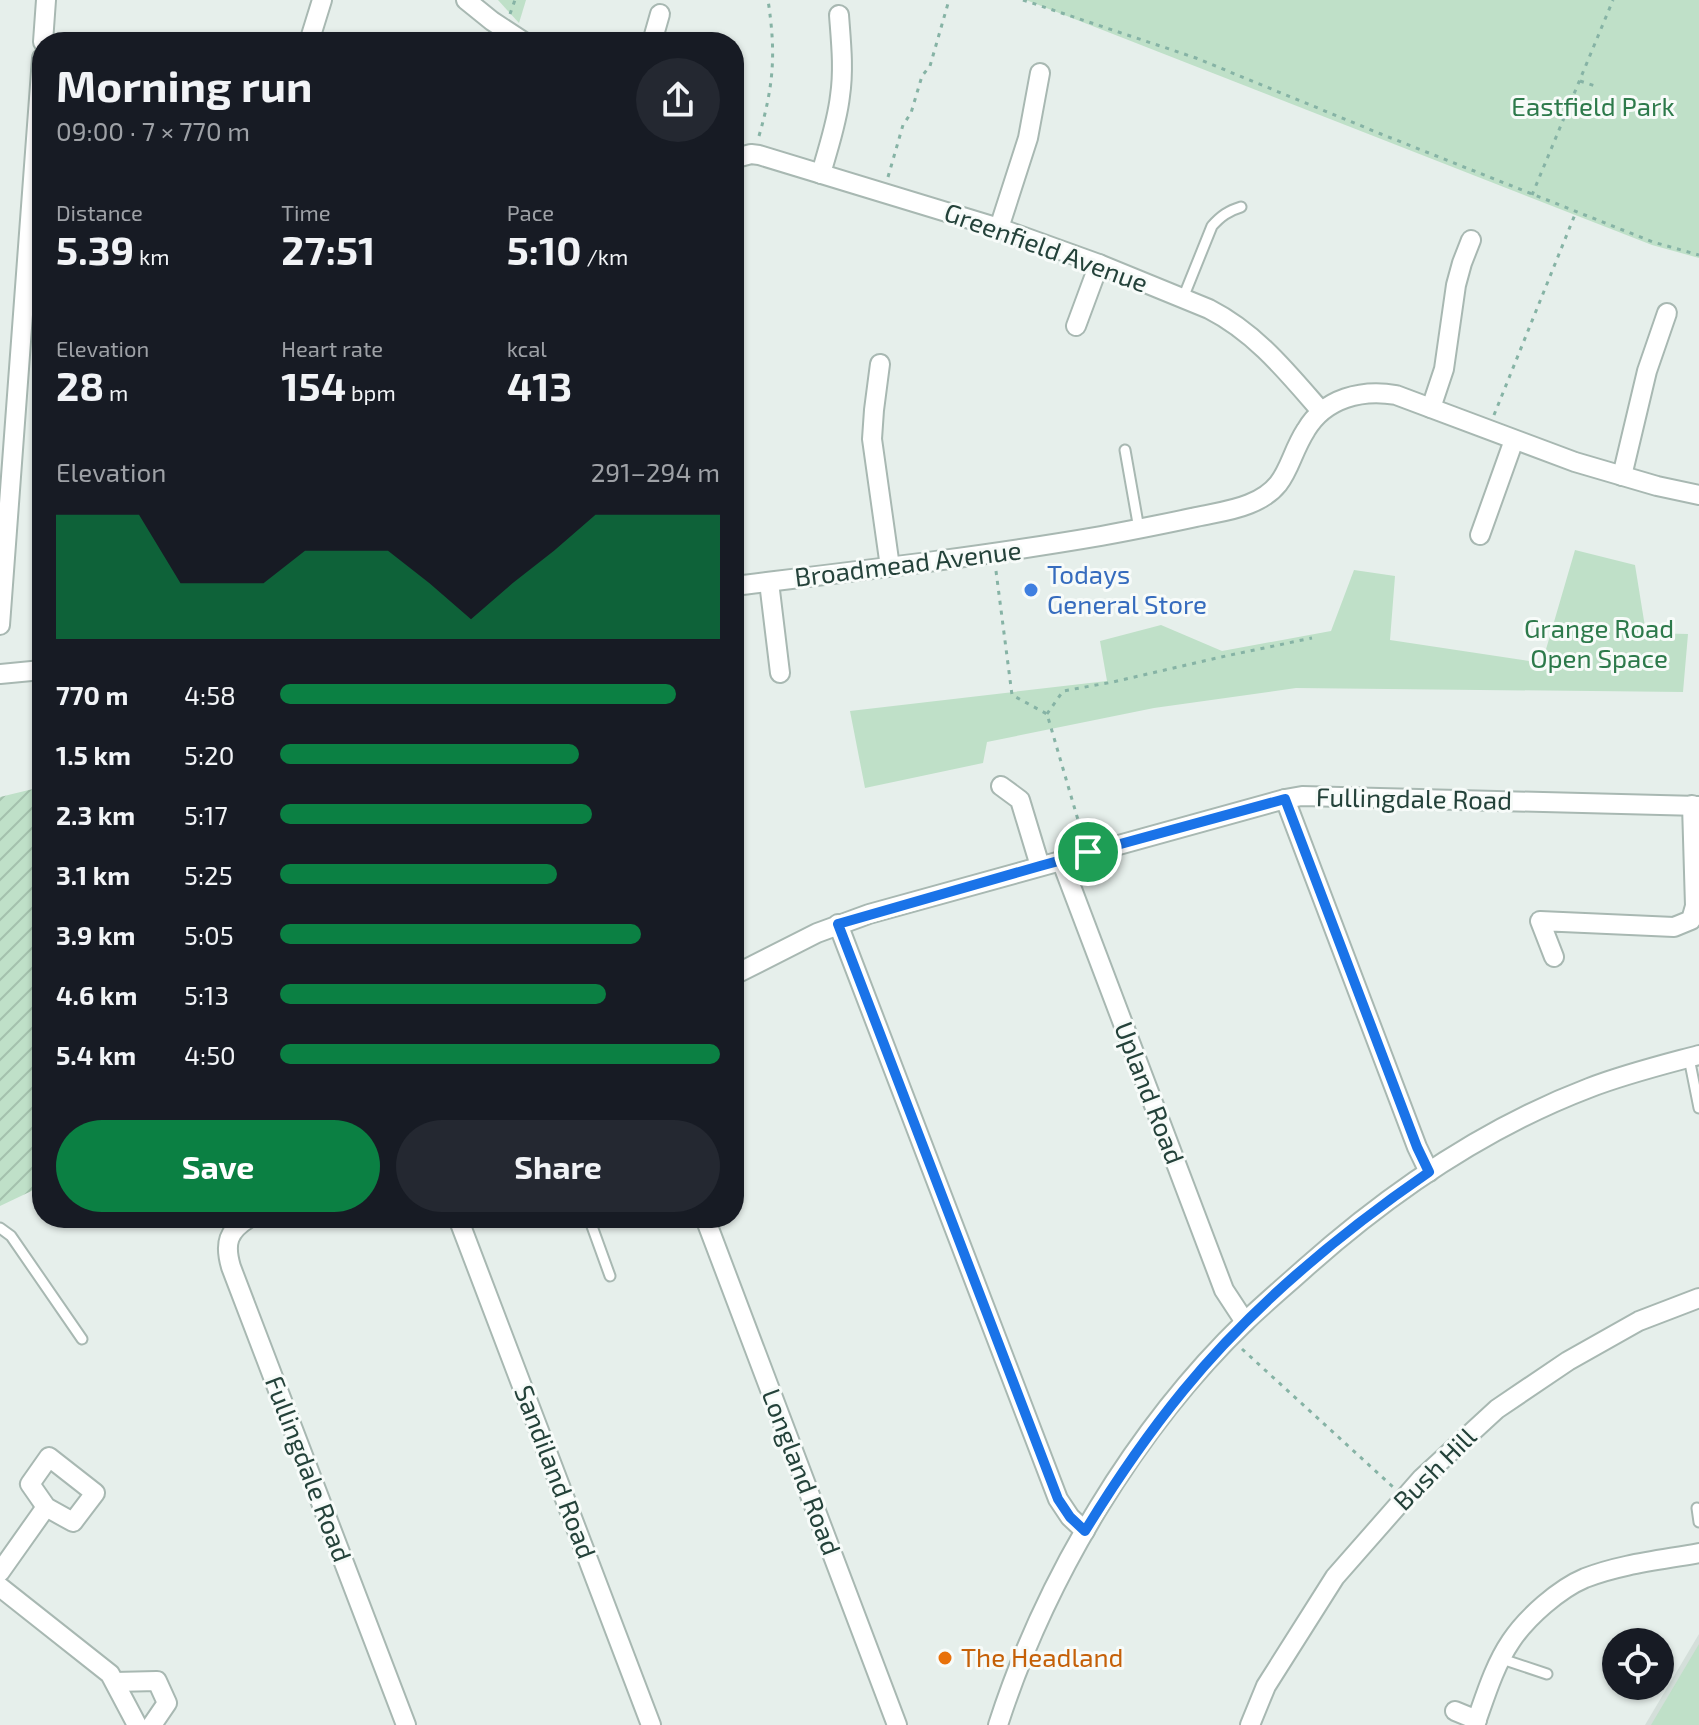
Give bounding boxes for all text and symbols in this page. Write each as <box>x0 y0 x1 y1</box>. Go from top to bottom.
text: Morning run <box>56 58 312 111</box>
button: share <box>636 58 720 142</box>
park label: Eastfield Park <box>1511 90 1675 121</box>
text: 09:00 · 7 × 770 m <box>56 115 250 146</box>
street label: Greenfield Avenue <box>941 195 1152 298</box>
text: Distance <box>56 199 143 225</box>
text: Time <box>281 199 331 225</box>
text: Pace <box>507 199 554 225</box>
text: 5.39 <box>56 225 134 273</box>
text: 27:51 <box>281 225 375 273</box>
text: 5:10 <box>507 225 582 273</box>
text: km <box>134 243 170 269</box>
text: /km <box>582 243 628 269</box>
text: Elevation <box>56 335 149 361</box>
text: Heart rate <box>281 335 383 361</box>
text: kcal <box>507 335 547 361</box>
text: 28 <box>56 361 104 409</box>
text: 154 <box>281 361 346 409</box>
text: 413 <box>507 361 572 409</box>
text: m <box>104 379 128 405</box>
text: bpm <box>346 379 396 405</box>
text: Elevation <box>56 456 166 487</box>
text: 291–294 m <box>591 456 720 487</box>
street label: Broadmead Avenue <box>793 533 1023 592</box>
place label: Todays General Store <box>1047 558 1207 619</box>
marker: Todays General Store <box>1022 581 1040 599</box>
park label: Grange Road Open Space <box>1524 612 1674 673</box>
text: 770 m <box>56 679 128 710</box>
text: 4:58 <box>184 679 236 710</box>
text: 1.5 km <box>56 739 131 770</box>
text: 5:20 <box>184 739 234 770</box>
street label: Fullingdale Road <box>1316 780 1512 815</box>
text: 2.3 km <box>56 799 135 830</box>
text: 5:17 <box>184 799 228 830</box>
pin <box>1054 818 1122 886</box>
icon: arrive <box>1066 830 1110 874</box>
text: 3.1 km <box>56 859 130 890</box>
text: 5:25 <box>184 859 233 890</box>
text: 3.9 km <box>56 919 135 950</box>
text: 5:05 <box>184 919 234 950</box>
text: 4.6 km <box>56 979 137 1010</box>
text: 5:13 <box>184 979 229 1010</box>
street label: Upland Road <box>1109 1017 1192 1168</box>
text: 5.4 km <box>56 1039 136 1070</box>
text: 4:50 <box>184 1039 236 1070</box>
button: Save <box>56 1120 380 1212</box>
button: Share <box>396 1120 720 1212</box>
street label: Fullingdale Road <box>260 1371 359 1566</box>
street label: Sandiland Road <box>509 1380 604 1562</box>
street label: Longland Road <box>757 1384 848 1559</box>
street label: Bush Hill <box>1386 1420 1482 1516</box>
map controls <box>1602 1628 1674 1700</box>
button: locate <box>1602 1628 1674 1700</box>
place label: The Headland <box>961 1641 1123 1672</box>
marker: The Headland <box>936 1649 954 1667</box>

